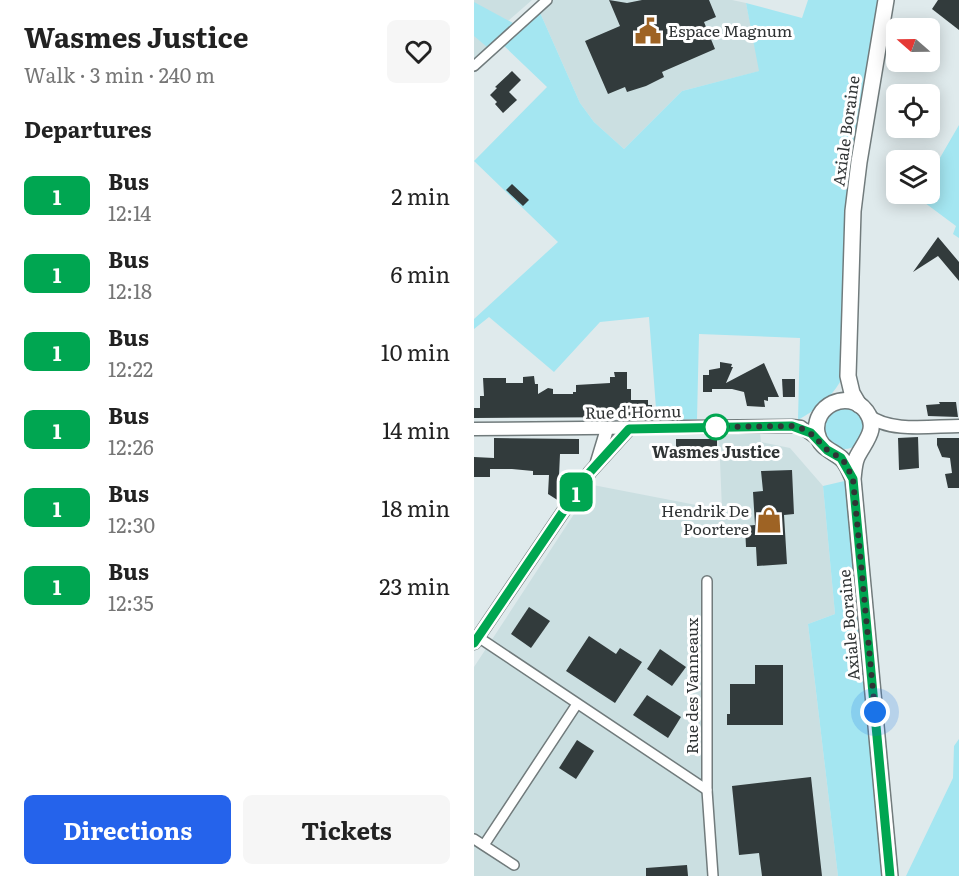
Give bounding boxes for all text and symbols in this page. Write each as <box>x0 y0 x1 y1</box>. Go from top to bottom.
text: Wasmes Justice <box>24 15 249 57</box>
public building icon: Espace Magnum <box>633 16 663 46</box>
place label: Espace Magnum <box>668 18 793 42</box>
north arrow <box>886 18 940 72</box>
map controls <box>886 18 940 204</box>
button: heart <box>387 20 450 83</box>
text: Walk · 3 min · 240 m <box>24 59 215 89</box>
street label: Axiale Boraine <box>825 74 865 188</box>
button: locate <box>886 84 940 138</box>
text: Departures <box>24 112 151 145</box>
button: layers <box>886 150 940 204</box>
text: Bus <box>108 164 149 197</box>
text: 2 min <box>391 179 450 212</box>
text: 1 <box>53 180 61 211</box>
text: 12:14 <box>108 197 151 227</box>
text: Bus <box>108 242 149 275</box>
text: 6 min <box>391 257 450 290</box>
text: 1 <box>53 258 61 289</box>
text: 12:18 <box>108 275 152 305</box>
text: Bus <box>108 320 149 353</box>
text: 10 min <box>381 335 450 368</box>
text: 1 <box>53 336 61 367</box>
text: 12:22 <box>108 353 153 383</box>
text: Bus <box>108 398 149 431</box>
street label: Rue d'Hornu <box>585 398 681 424</box>
text: 14 min <box>382 413 450 446</box>
text: 1 <box>53 414 61 445</box>
marker: Wasmes Justice <box>703 414 729 440</box>
text: 12:26 <box>108 431 154 461</box>
place label: Wasmes Justice <box>652 439 780 463</box>
line badge: 1 <box>556 472 596 512</box>
text: Bus <box>108 476 149 509</box>
text: 1 <box>572 477 580 508</box>
text: 18 min <box>381 491 450 524</box>
text: 1 <box>53 492 61 523</box>
place label: Hendrik De Poortere <box>661 498 749 540</box>
shop icon: Hendrik De Poortere <box>754 505 784 535</box>
text: 12:30 <box>108 509 155 539</box>
text: Bus <box>108 554 149 587</box>
street label: Axiale Boraine <box>831 568 865 682</box>
text: 23 min <box>379 569 450 602</box>
text: 1 <box>53 570 61 601</box>
text: 12:35 <box>108 587 154 617</box>
street label: Rue des Vanneaux <box>679 617 703 754</box>
your location <box>860 697 890 727</box>
button: Directions <box>24 795 231 864</box>
button: Tickets <box>243 795 450 864</box>

